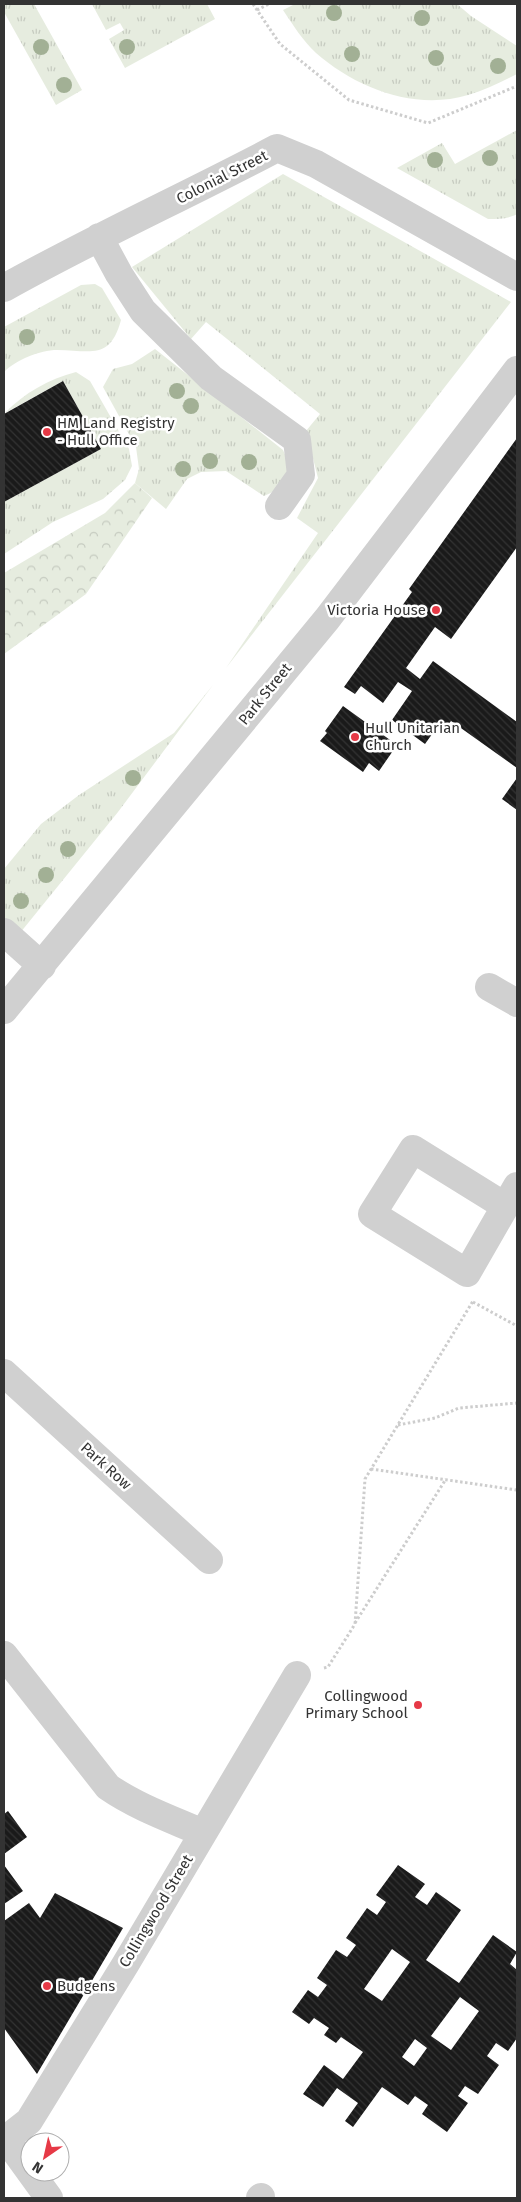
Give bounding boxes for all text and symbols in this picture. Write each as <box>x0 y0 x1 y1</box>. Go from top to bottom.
street label: Colonial Street <box>173 146 271 208</box>
place label: HM Land Registry - Hull Office <box>57 414 175 449</box>
marker: HM Land Registry - Hull Office <box>41 426 53 438</box>
place label: Victoria House <box>327 601 426 619</box>
marker: Victoria House <box>430 604 442 616</box>
street label: Park Street <box>235 659 296 728</box>
place label: Hull Unitarian Church <box>365 719 460 754</box>
marker: Hull Unitarian Church <box>349 731 361 743</box>
street label: Park Row <box>77 1439 135 1494</box>
place label: Collingwood Primary School <box>305 1687 409 1722</box>
marker: Collingwood Primary School <box>412 1699 424 1711</box>
street label: Collingwood Street <box>115 1851 197 1971</box>
place label: Budgens <box>57 1977 115 1995</box>
marker: Budgens <box>41 1980 53 1992</box>
north arrow <box>20 2132 70 2182</box>
text: N <box>29 2158 47 2177</box>

